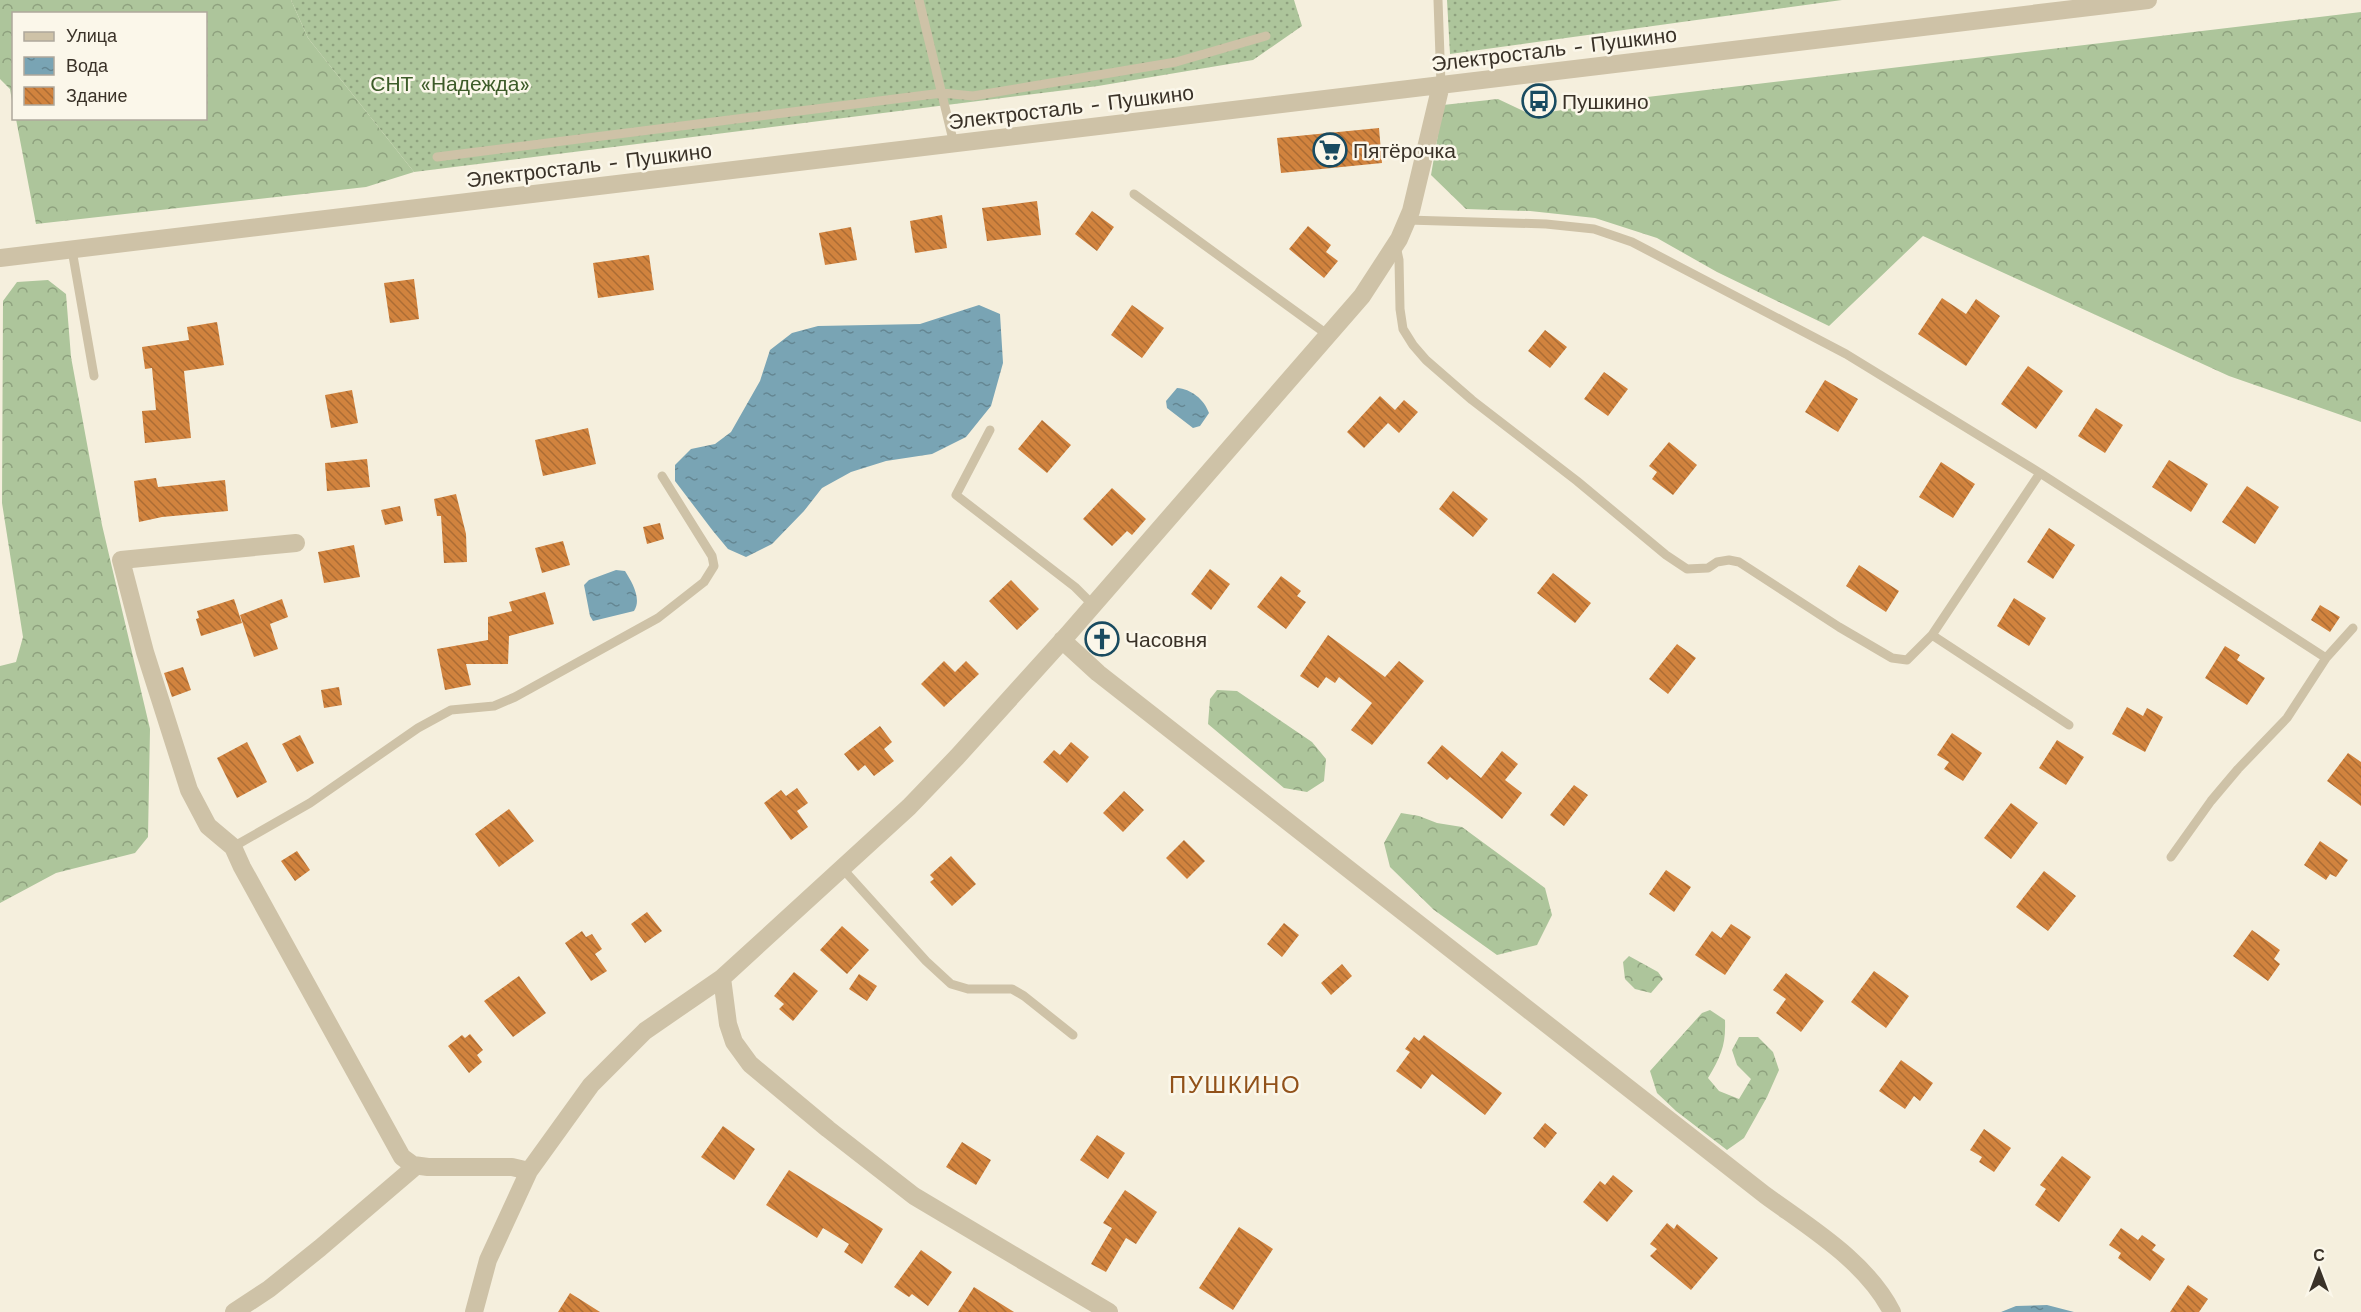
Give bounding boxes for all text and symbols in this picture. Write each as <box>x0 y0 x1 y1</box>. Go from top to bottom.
legend <box>12 12 207 120</box>
street label: Электросталь - Пушкино <box>1430 22 1678 76</box>
text: Улица <box>66 25 118 46</box>
text: Вода <box>66 55 109 76</box>
park label: СНТ «Надежда» <box>370 71 530 96</box>
street label: Электросталь - Пушкино <box>947 80 1195 134</box>
bus stop icon: Пушкино <box>1521 83 1557 119</box>
text: Здание <box>66 85 127 106</box>
place label: Пушкино <box>1562 89 1649 114</box>
supermarket icon: Пятёрочка <box>1312 132 1348 168</box>
street label: Электросталь - Пушкино <box>465 138 713 192</box>
place label: Пятёрочка <box>1353 138 1456 163</box>
church icon: Часовня <box>1084 621 1120 657</box>
place label: Часовня <box>1125 627 1207 652</box>
district label: ПУШКИНО <box>1169 1071 1301 1099</box>
north arrow <box>2289 1240 2349 1300</box>
text: С <box>2313 1246 2325 1265</box>

